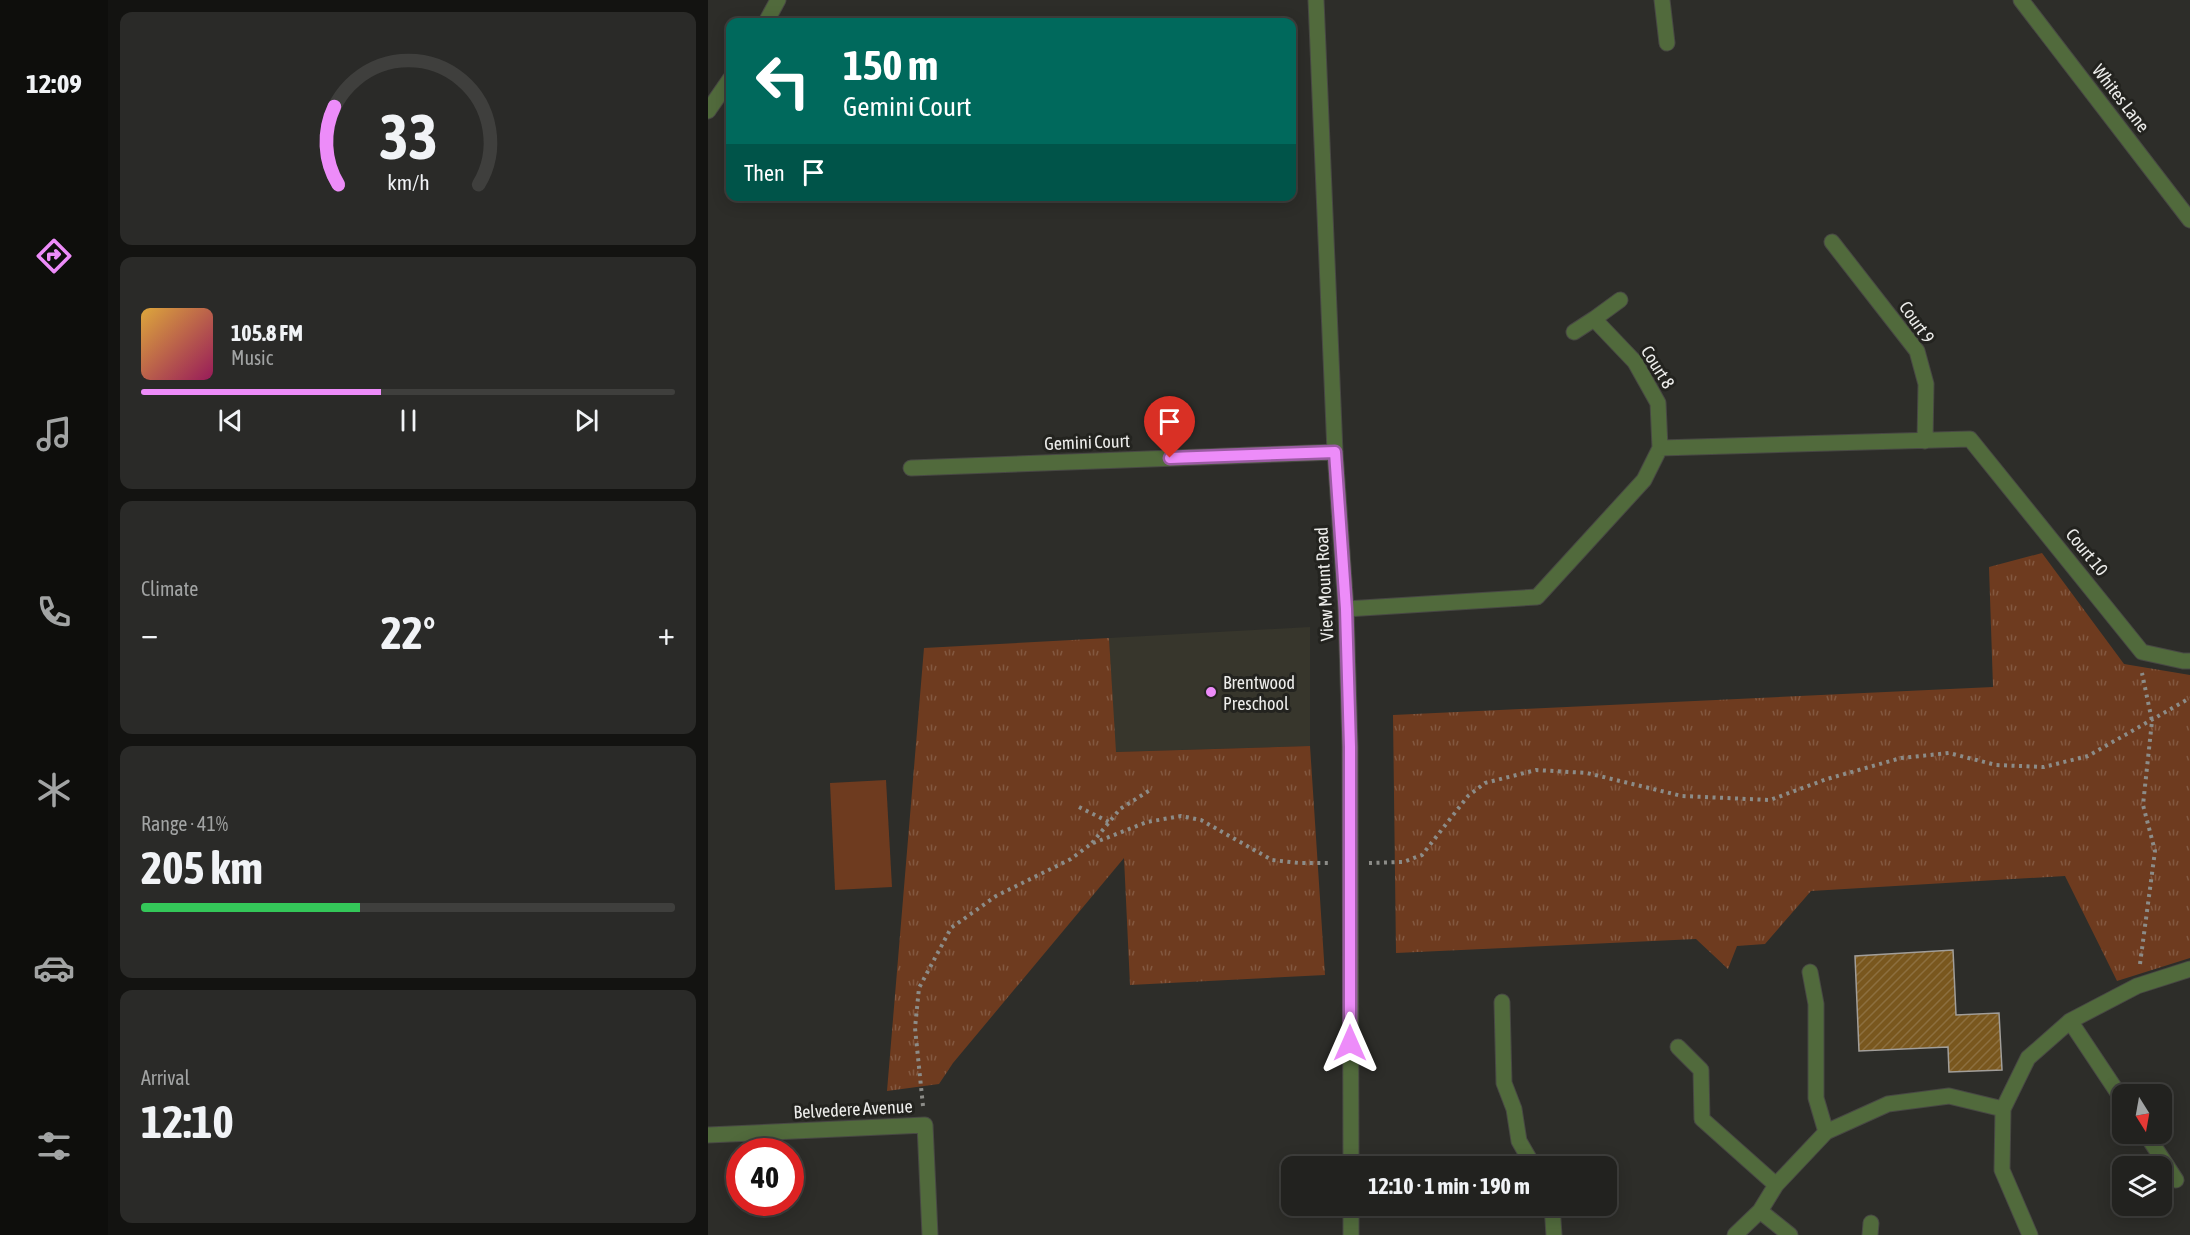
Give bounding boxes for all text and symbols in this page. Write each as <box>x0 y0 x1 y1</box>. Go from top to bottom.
text: 150 m <box>843 41 938 89</box>
icon: left <box>744 42 822 120</box>
street label: Whites Lane <box>2088 60 2154 136</box>
text: 12:09 <box>26 68 82 99</box>
text: Gemini Court <box>843 91 972 122</box>
text: 33 <box>379 101 437 172</box>
icon: arrive <box>797 156 830 189</box>
text: Then <box>744 160 785 186</box>
text: km/h <box>387 171 429 196</box>
icon: directions <box>33 235 75 277</box>
street label: Court 9 <box>1895 297 1939 347</box>
text: 105.8 FM <box>231 320 303 346</box>
street label: Court 8 <box>1637 342 1679 392</box>
text: Music <box>231 346 273 369</box>
pin <box>1144 396 1195 458</box>
icon: previous <box>214 404 247 437</box>
icon: pause <box>392 404 425 437</box>
icon: next <box>570 404 603 437</box>
icon: arrive <box>1153 405 1186 438</box>
icon: music <box>33 413 75 455</box>
street label: Gemini Court <box>1044 430 1130 454</box>
street label: Court 10 <box>2062 524 2112 580</box>
street label: View Mount Road <box>1311 526 1337 642</box>
text: Climate <box>141 577 198 600</box>
icon: phone <box>33 591 75 633</box>
text: 22° <box>381 607 435 659</box>
text: − <box>141 614 158 652</box>
text: + <box>658 614 675 652</box>
place label: Brentwood Preschool <box>1223 672 1295 714</box>
marker: Brentwood Preschool <box>1204 685 1218 699</box>
icon: climate <box>33 769 75 811</box>
text: Range · 41% <box>141 812 228 835</box>
text: 205 km <box>141 842 263 894</box>
icon: car <box>33 947 75 989</box>
position arrow <box>1318 1011 1382 1075</box>
text: Arrival <box>141 1066 190 1089</box>
north arrow <box>2112 1084 2172 1144</box>
map controls <box>2112 1084 2172 1216</box>
street label: Belvedere Avenue <box>793 1095 913 1123</box>
text: 12:10 <box>141 1096 234 1148</box>
icon: filters <box>33 1125 75 1167</box>
speed limit sign: 40 <box>726 1138 804 1216</box>
button: layers <box>2112 1156 2172 1216</box>
text: 12:10 · 1 min · 190 m <box>1368 1173 1530 1199</box>

